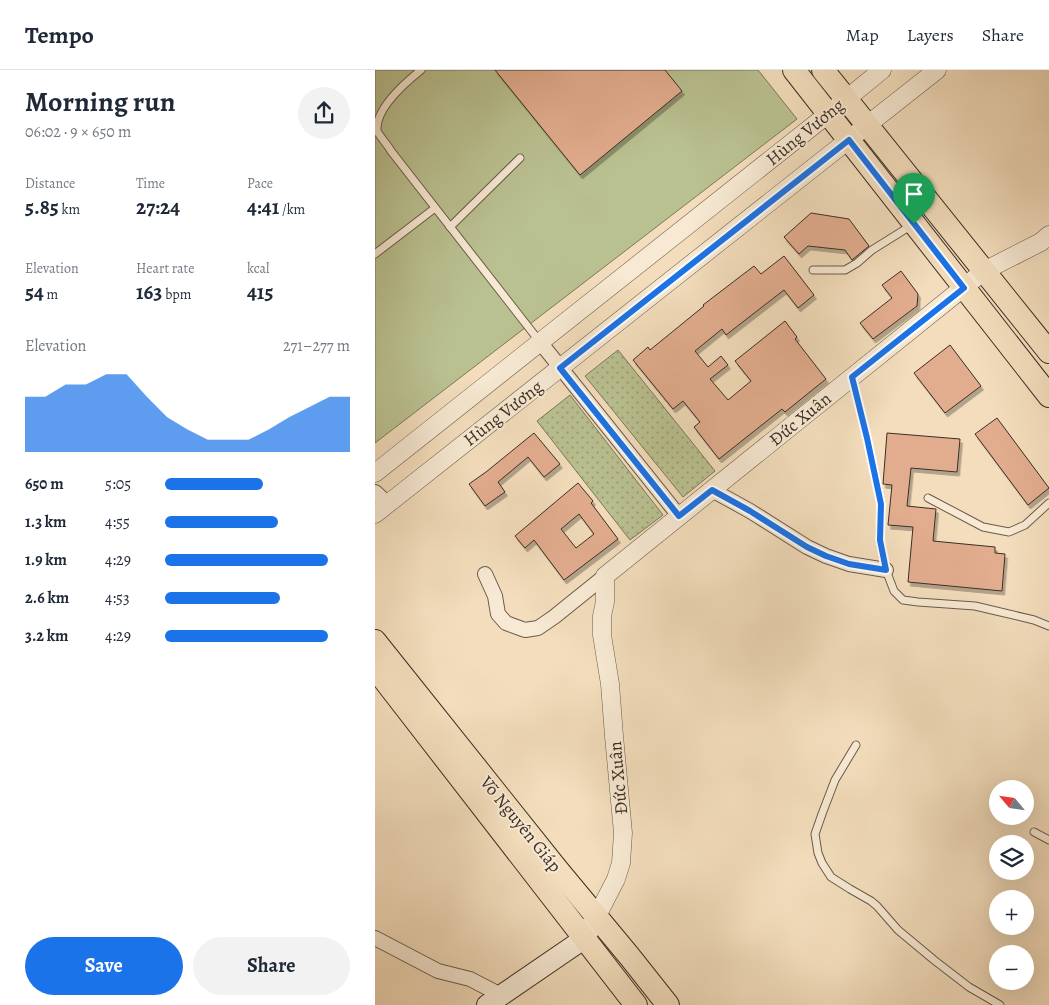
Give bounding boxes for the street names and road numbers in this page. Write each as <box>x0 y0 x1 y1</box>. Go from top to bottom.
street label: Hùng Vương <box>761 93 849 171</box>
street label: Hùng Vương <box>459 375 547 451</box>
street label: Đức Xuân <box>764 386 836 451</box>
street label: Đức Xuân <box>603 740 633 816</box>
street label: Võ Nguyên Giáp <box>474 770 567 877</box>

